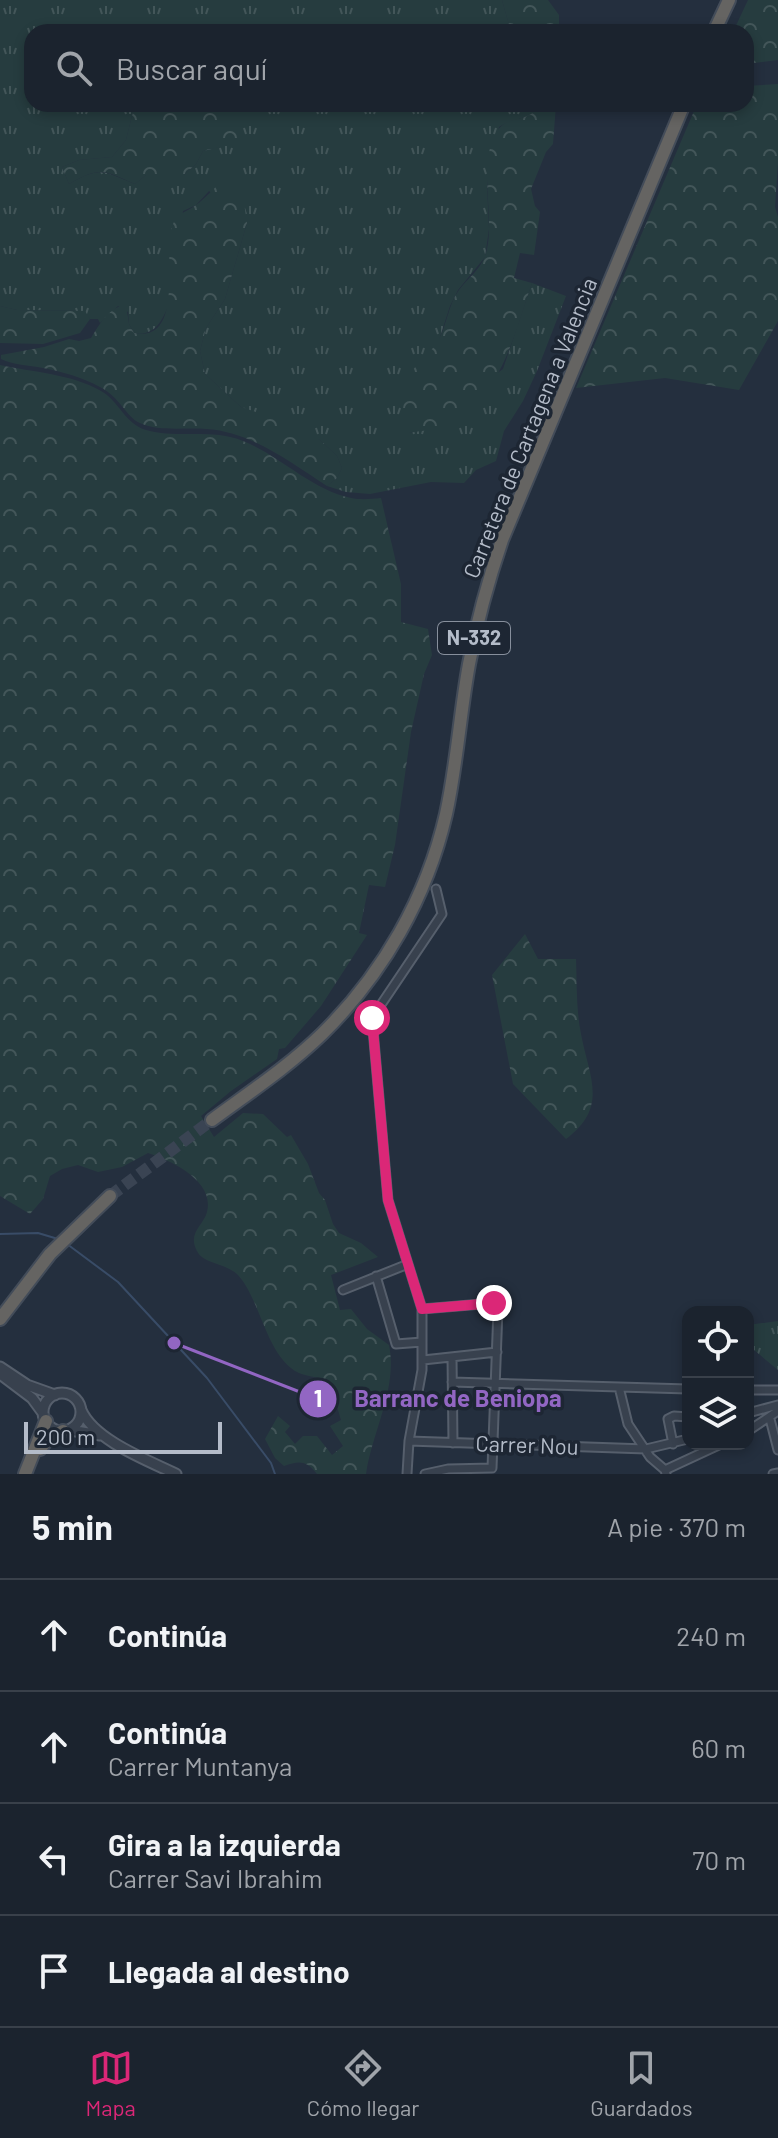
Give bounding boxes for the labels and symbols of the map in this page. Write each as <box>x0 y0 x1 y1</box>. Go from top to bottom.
street label: Carretera de Cartagena a Valencia <box>457 274 601 582</box>
road number: N-332 <box>438 622 510 654</box>
route start <box>354 1000 390 1036</box>
route end <box>476 1285 512 1321</box>
callout: Barranc de Beniopa <box>298 1375 578 1423</box>
text: 1 <box>314 1383 322 1412</box>
text: Barranc de Beniopa <box>354 1383 562 1412</box>
scale bar <box>24 1418 222 1454</box>
street label: Carrer Nou <box>475 1429 579 1459</box>

